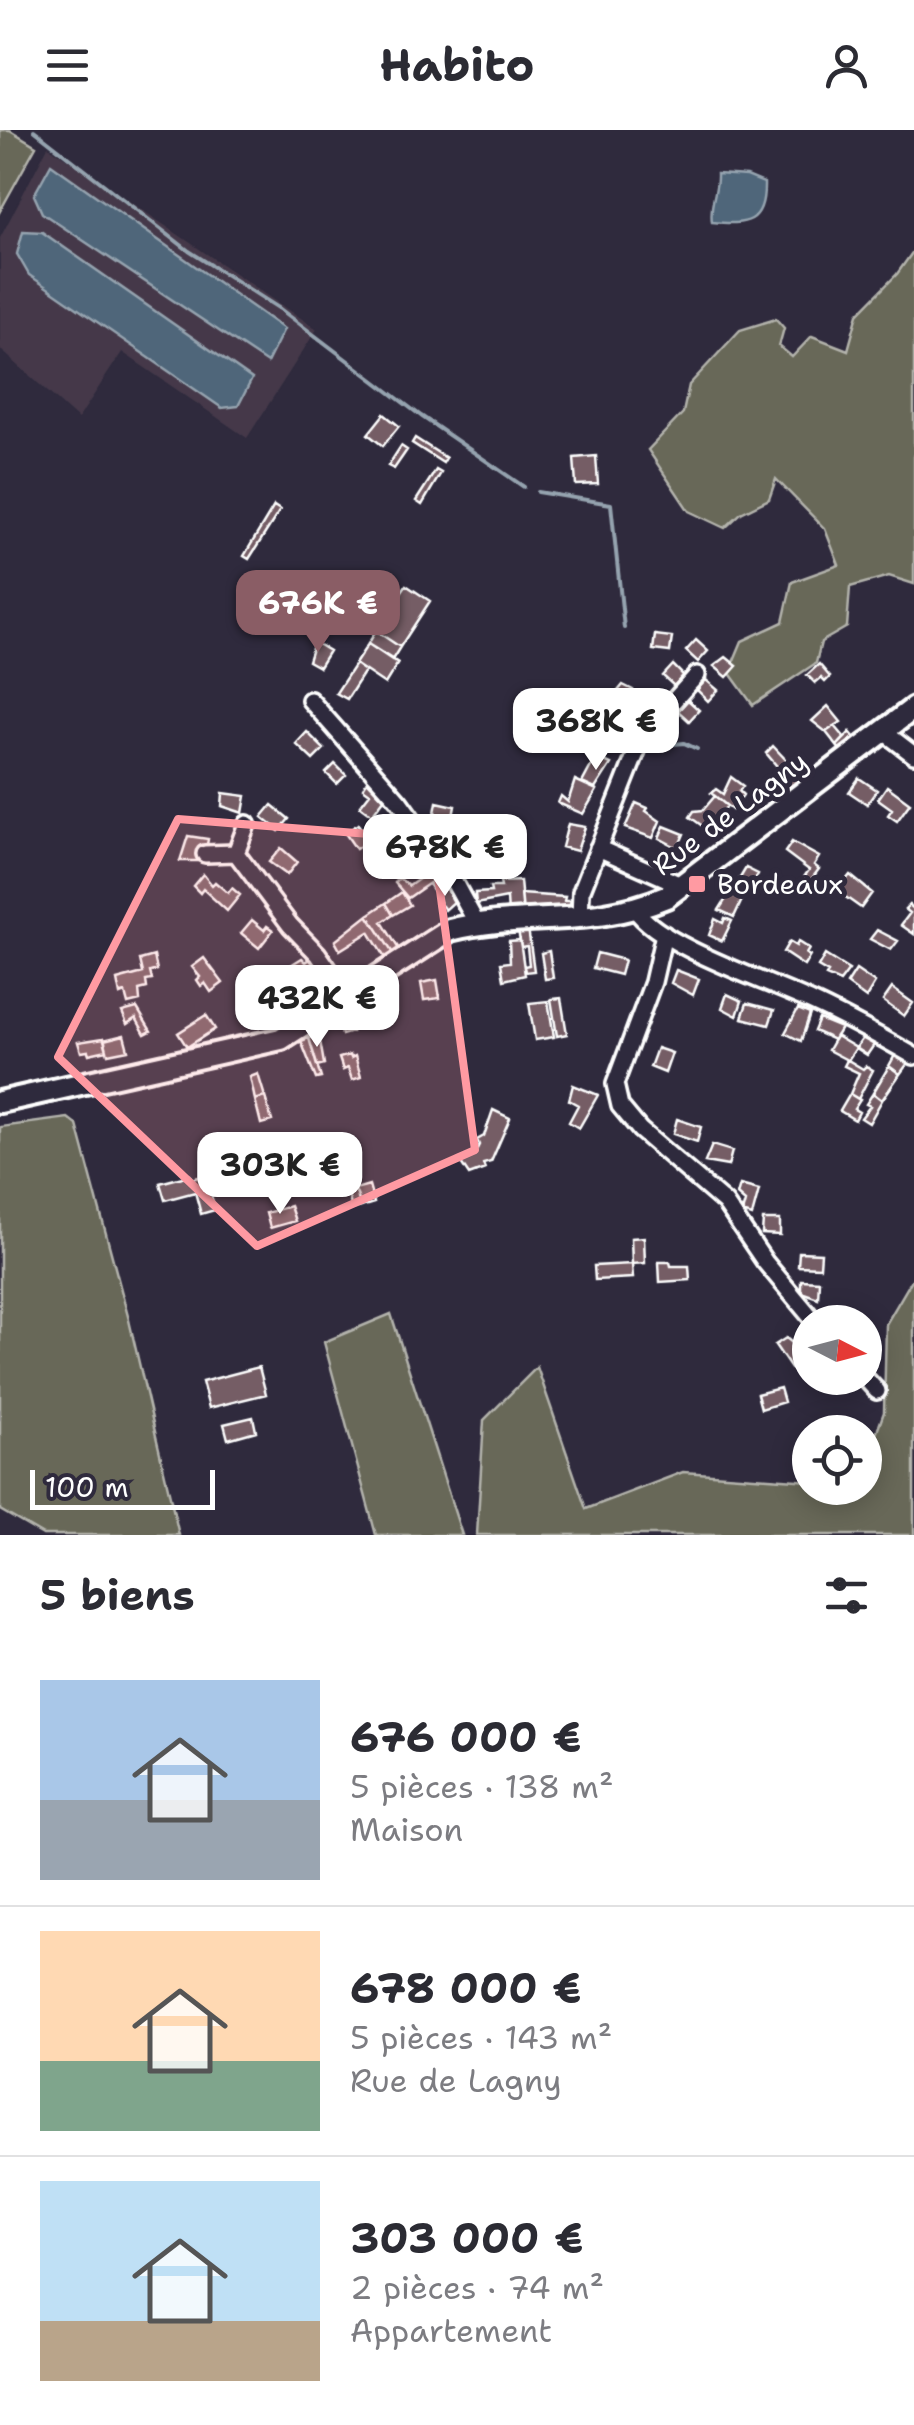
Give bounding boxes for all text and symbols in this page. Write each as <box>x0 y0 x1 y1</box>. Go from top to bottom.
text: Habito <box>379 35 535 95</box>
icon: menu <box>40 38 95 93</box>
icon: person <box>819 38 874 93</box>
pin: 676K € <box>237 570 399 655</box>
text: 676K € <box>258 581 378 624</box>
pin: 368K € <box>515 688 677 773</box>
text: 368K € <box>535 699 657 742</box>
street label: Rue de Lagny <box>645 742 815 884</box>
pin: 678K € <box>364 814 526 899</box>
text: 678K € <box>385 825 505 868</box>
place label: Bordeaux <box>717 865 843 903</box>
marker: Bordeaux <box>686 873 708 895</box>
pin: 432K € <box>236 965 398 1050</box>
text: 432K € <box>257 976 377 1019</box>
pin: 303K € <box>199 1132 361 1217</box>
text: 303K € <box>219 1143 341 1186</box>
north arrow <box>792 1305 882 1395</box>
map controls <box>792 1305 882 1505</box>
button: locate <box>792 1415 882 1505</box>
scale bar <box>30 1465 215 1510</box>
text: 100 m <box>45 1468 129 1506</box>
text: 5 biens <box>40 1567 195 1623</box>
icon: filters <box>819 1568 874 1623</box>
text: 676 000 € <box>350 1709 581 1765</box>
icon: home <box>120 1720 240 1840</box>
text: 5 pièces · 138 m² <box>350 1765 614 1808</box>
text: Maison <box>350 1808 463 1851</box>
text: 678 000 € <box>350 1960 581 2016</box>
icon: home <box>120 1971 240 2091</box>
text: 5 pièces · 143 m² <box>350 2016 612 2059</box>
text: Rue de Lagny <box>350 2059 562 2102</box>
text: 303 000 € <box>350 2210 583 2266</box>
icon: home <box>120 2221 240 2341</box>
text: 2 pièces · 74 m² <box>350 2266 604 2309</box>
text: Appartement <box>350 2309 552 2352</box>

